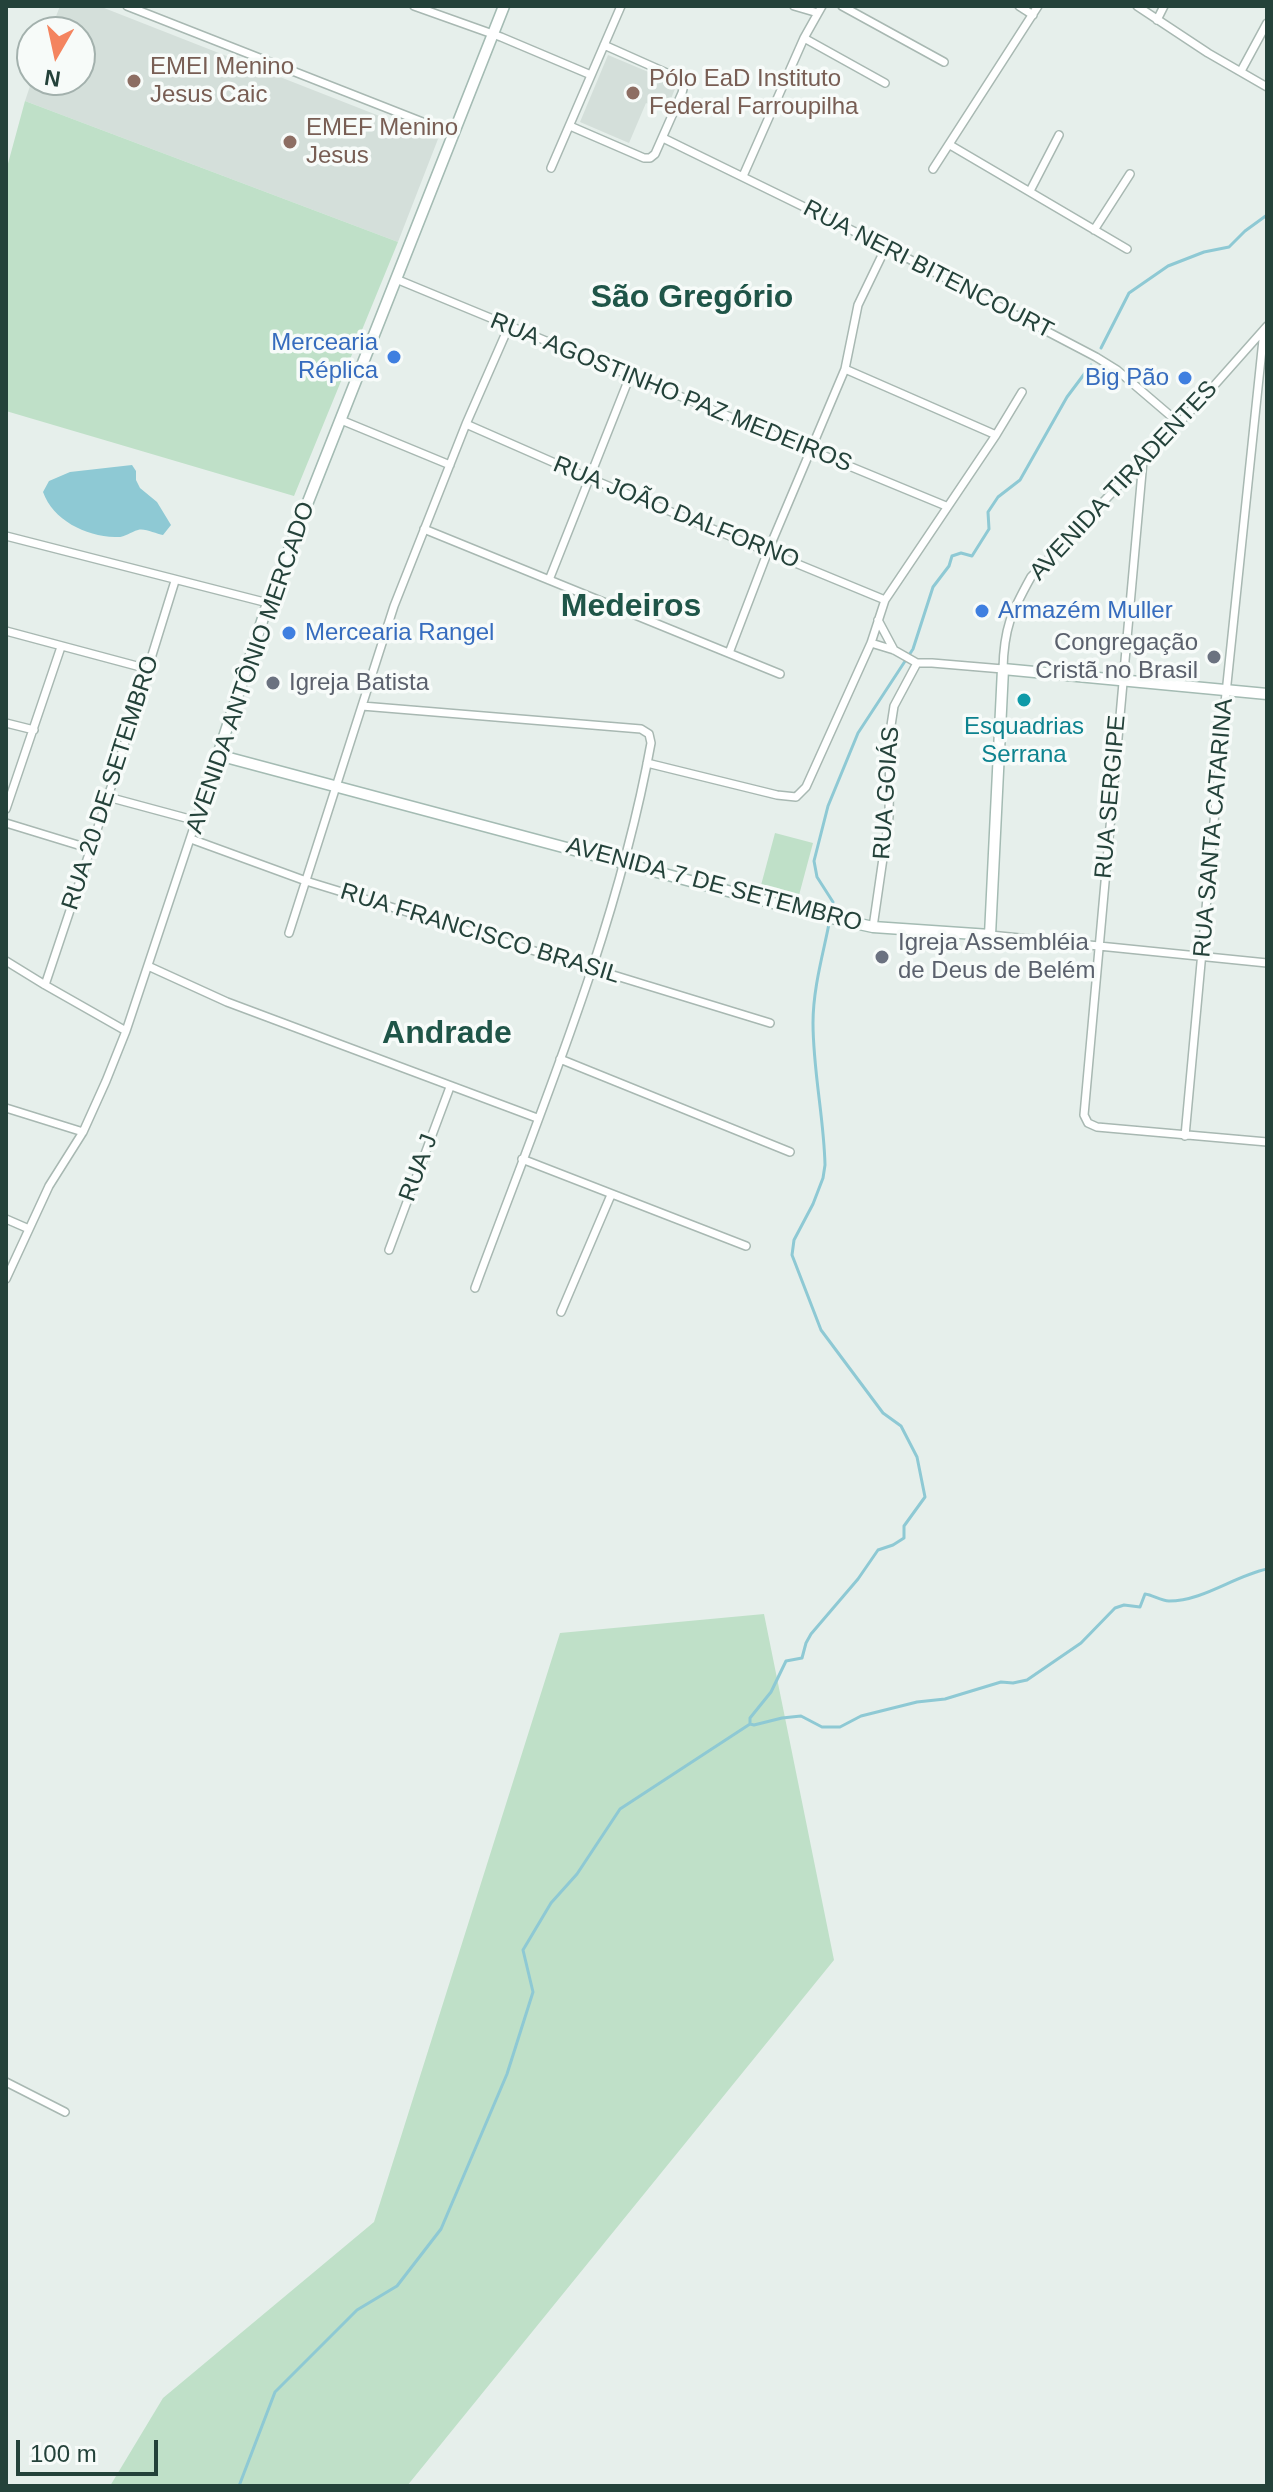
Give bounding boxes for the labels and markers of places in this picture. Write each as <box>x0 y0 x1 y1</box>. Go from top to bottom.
place label: EMEI Menino Jesus Caic <box>150 53 294 109</box>
place label: Pólo EaD Instituto Federal Farroupilha <box>649 65 858 121</box>
marker: EMEI Menino Jesus Caic <box>125 72 143 90</box>
marker: Pólo EaD Instituto Federal Farroupilha <box>624 84 642 102</box>
place label: EMEF Menino Jesus <box>306 114 458 170</box>
marker: EMEF Menino Jesus <box>281 133 299 151</box>
place label: Mercearia Réplica <box>271 329 378 385</box>
marker: Mercearia Réplica <box>385 348 403 366</box>
place label: Big Pão <box>1085 364 1169 392</box>
marker: Big Pão <box>1176 369 1194 387</box>
place label: Armazém Muller <box>998 597 1173 625</box>
marker: Armazém Muller <box>973 602 991 620</box>
place label: Mercearia Rangel <box>305 619 494 647</box>
marker: Mercearia Rangel <box>280 624 298 642</box>
place label: Congregação Cristã no Brasil <box>1035 629 1198 685</box>
marker: Congregação Cristã no Brasil <box>1205 648 1223 666</box>
place label: Igreja Batista <box>289 669 429 697</box>
marker: Igreja Batista <box>264 674 282 692</box>
marker: Esquadrias Serrana <box>1015 691 1033 709</box>
place label: Esquadrias Serrana <box>964 713 1084 769</box>
place label: Igreja Assembléia de Deus de Belém <box>898 929 1095 985</box>
marker: Igreja Assembléia de Deus de Belém <box>873 948 891 966</box>

